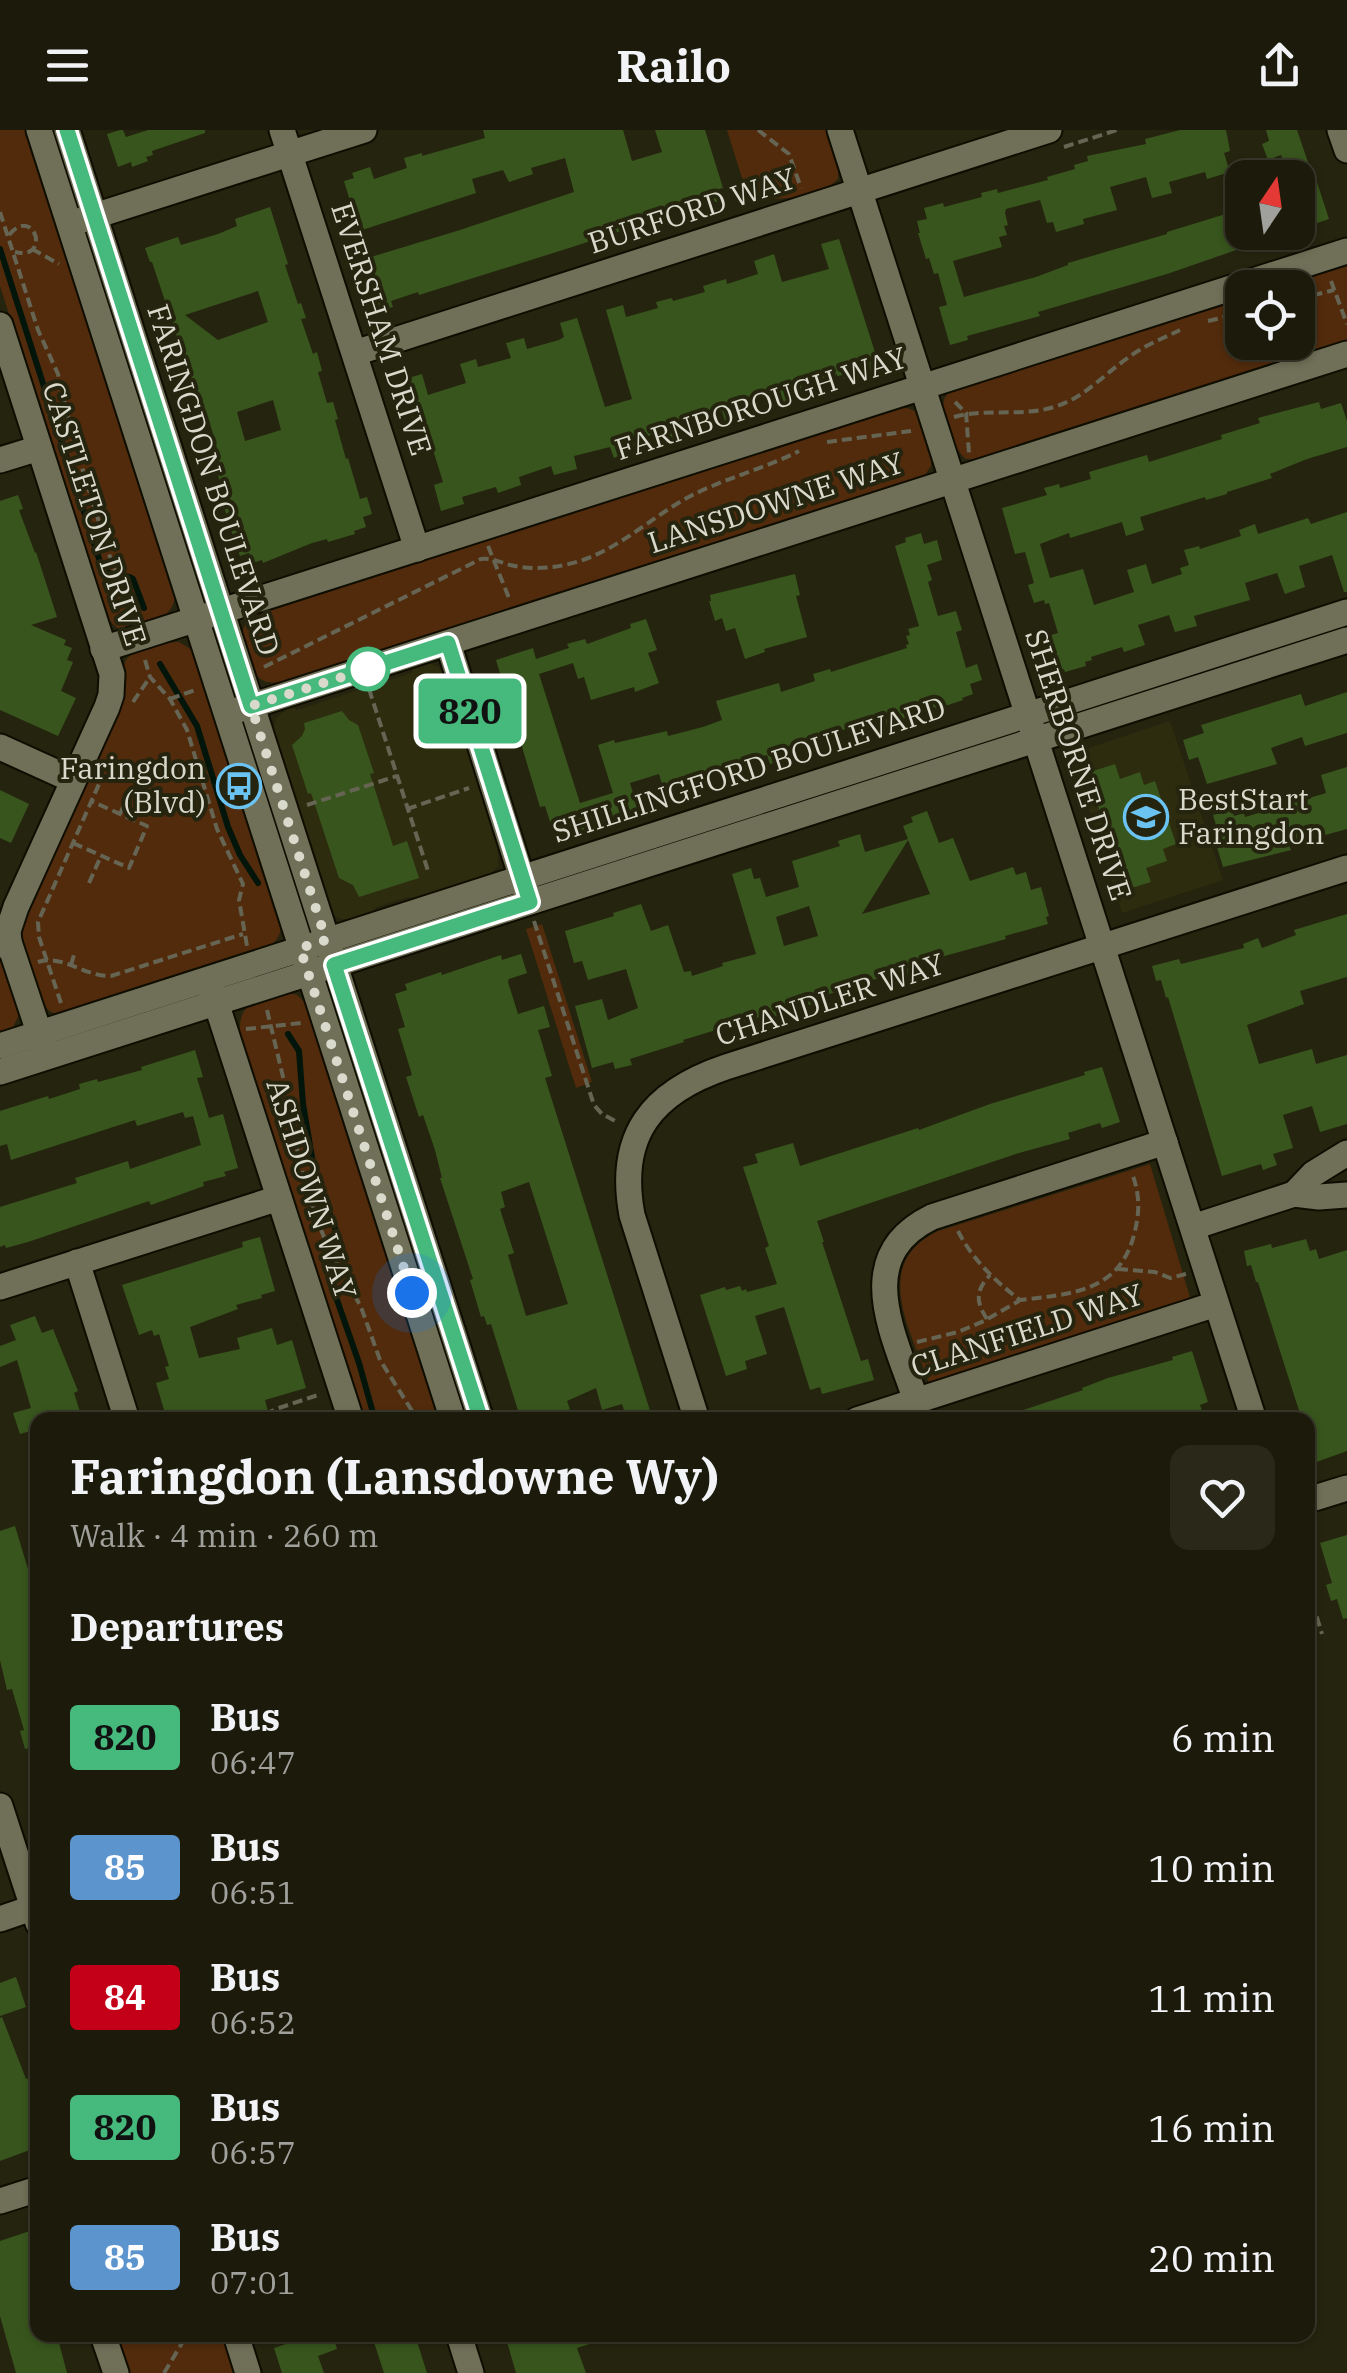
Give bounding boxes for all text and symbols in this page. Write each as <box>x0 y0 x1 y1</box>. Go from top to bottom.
text: Railo <box>616 36 731 94</box>
icon: menu <box>40 38 95 93</box>
icon: share <box>1252 38 1307 93</box>
street label: BURFORD WAY <box>583 158 800 262</box>
north arrow <box>1225 160 1315 250</box>
map controls <box>1225 160 1315 360</box>
street label: EVERSHAM DRIVE <box>323 197 442 460</box>
button: locate <box>1225 270 1315 360</box>
street label: FARINGDON BOULEVARD <box>139 299 290 660</box>
street label: FARNBOROUGH WAY <box>610 337 911 468</box>
street label: CASTLETON DRIVE <box>34 377 157 651</box>
street label: LANSDOWNE WAY <box>643 442 908 561</box>
street label: SHERBORNE DRIVE <box>1017 624 1142 905</box>
unlabelled marker <box>347 648 389 690</box>
line badge: 820 <box>412 678 528 744</box>
street label: SHILLINGFORD BOULEVARD <box>547 686 950 851</box>
text: 820 <box>438 688 502 734</box>
place label: Faringdon (Blvd) <box>60 748 206 821</box>
bus stop icon: Faringdon (Blvd) <box>216 763 262 809</box>
place label: BestStart Faringdon <box>1178 779 1324 852</box>
school or university icon: BestStart Faringdon <box>1123 794 1169 840</box>
street label: CHANDLER WAY <box>710 943 949 1054</box>
street label: ASHDOWN WAY <box>258 1073 366 1304</box>
your location <box>387 1268 437 1318</box>
street label: CLANFIELD WAY <box>906 1274 1148 1385</box>
text: Faringdon (Lansdowne Wy) <box>70 1445 719 1507</box>
button: heart <box>1170 1445 1275 1550</box>
text: Walk · 4 min · 260 m <box>70 1514 378 1556</box>
text: Departures <box>70 1602 284 1651</box>
text: Bus <box>210 1692 280 1741</box>
text: 6 min <box>1171 1713 1275 1762</box>
text: 820 <box>93 1714 157 1760</box>
text: 06:47 <box>210 1741 296 1783</box>
text: Bus <box>210 1822 280 1871</box>
text: 10 min <box>1148 1843 1275 1892</box>
text: 85 <box>104 1844 146 1890</box>
text: 06:51 <box>210 1871 296 1913</box>
text: Bus <box>210 1952 280 2001</box>
text: 11 min <box>1148 1973 1275 2022</box>
text: 84 <box>104 1974 146 2020</box>
text: 06:52 <box>210 2001 296 2043</box>
text: Bus <box>210 2082 280 2131</box>
text: 16 min <box>1148 2103 1275 2152</box>
text: 820 <box>93 2104 157 2150</box>
text: 06:57 <box>210 2131 296 2173</box>
text: Bus <box>210 2212 280 2261</box>
text: 20 min <box>1148 2233 1275 2282</box>
text: 85 <box>104 2234 146 2280</box>
text: 07:01 <box>210 2261 296 2303</box>

